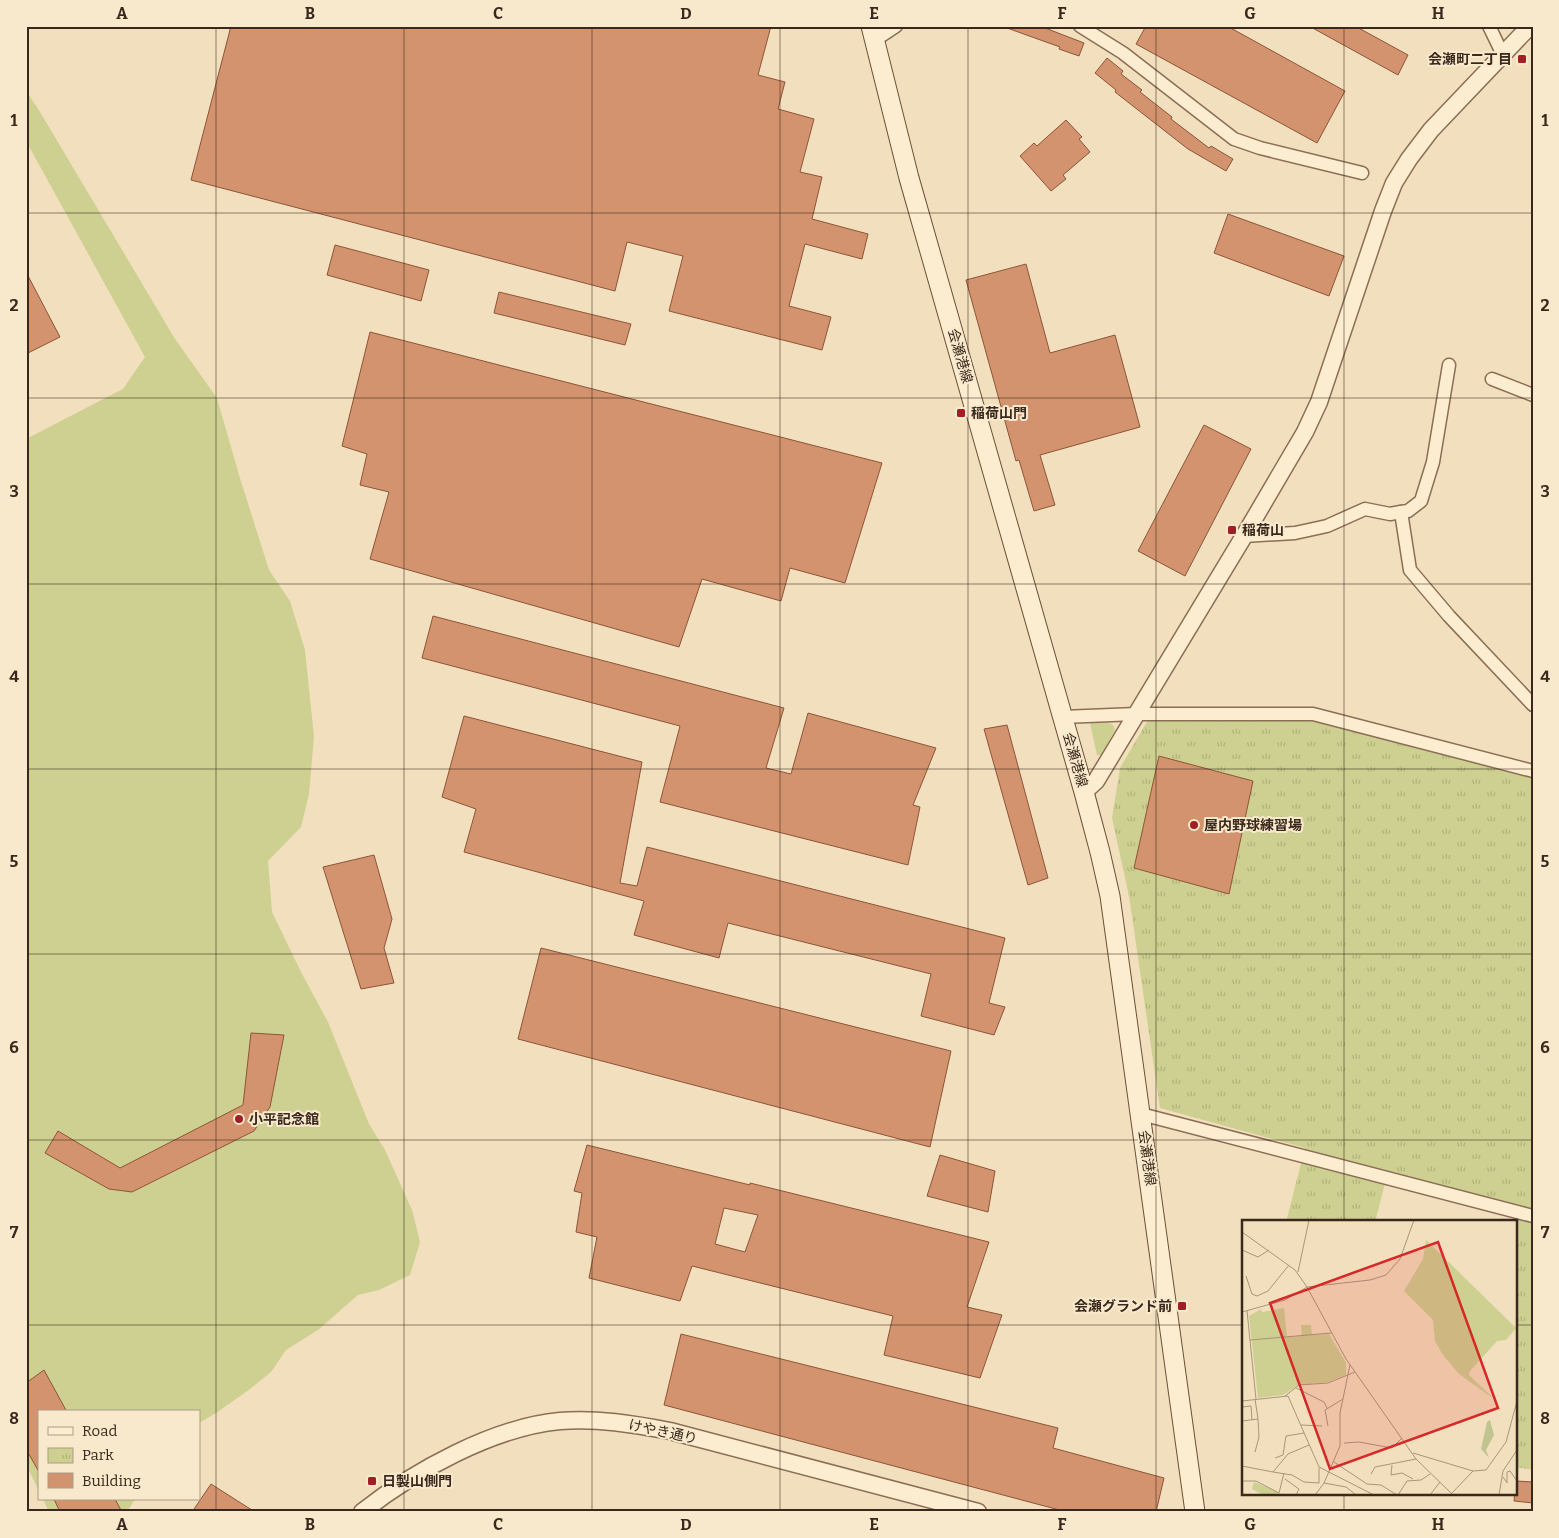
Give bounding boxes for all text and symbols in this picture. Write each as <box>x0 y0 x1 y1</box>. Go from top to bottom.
text: A <box>116 4 128 23</box>
text: B <box>305 4 315 23</box>
text: C <box>493 4 503 23</box>
text: D <box>680 4 692 23</box>
text: E <box>869 4 879 23</box>
text: F <box>1058 4 1067 23</box>
text: G <box>1244 4 1256 23</box>
text: H <box>1432 4 1445 23</box>
place label: 会瀬町二丁目 <box>1428 51 1512 68</box>
marker: 会瀬町二丁目 <box>1516 53 1528 65</box>
text: 1 <box>11 111 18 130</box>
text: 1 <box>1542 111 1549 130</box>
text: 2 <box>9 296 19 315</box>
text: 2 <box>1540 296 1550 315</box>
street label: 会瀬港線 <box>944 327 976 385</box>
place label: 稲荷山門 <box>971 405 1027 422</box>
marker: 稲荷山門 <box>955 407 967 419</box>
text: 3 <box>9 482 19 501</box>
text: 3 <box>1540 482 1550 501</box>
place label: 稲荷山 <box>1242 522 1284 539</box>
marker: 稲荷山 <box>1226 524 1238 536</box>
text: 4 <box>9 667 19 686</box>
text: 4 <box>1540 667 1550 686</box>
street label: 会瀬港線 <box>1059 731 1091 789</box>
place label: 屋内野球練習場 <box>1204 817 1302 834</box>
marker: 屋内野球練習場 <box>1188 819 1200 831</box>
text: 5 <box>10 852 19 871</box>
text: 5 <box>1541 852 1550 871</box>
text: 6 <box>9 1038 19 1057</box>
text: 6 <box>1540 1038 1550 1057</box>
place label: 小平記念館 <box>249 1111 319 1128</box>
marker: 小平記念館 <box>233 1113 245 1125</box>
street label: 会瀬港線 <box>1135 1129 1159 1187</box>
inset map <box>1242 1220 1516 1496</box>
text: 7 <box>10 1223 19 1242</box>
text: 7 <box>1541 1223 1550 1242</box>
place label: 会瀬グランド前 <box>1074 1298 1172 1315</box>
marker: 会瀬グランド前 <box>1176 1300 1188 1312</box>
text: 8 <box>9 1409 19 1428</box>
text: 8 <box>1540 1409 1550 1428</box>
legend <box>38 1410 200 1500</box>
street label: けやき通り <box>627 1416 699 1448</box>
text: Road <box>82 1422 117 1440</box>
text: Park <box>82 1446 114 1464</box>
text: Building <box>82 1472 141 1490</box>
place label: 日製山側門 <box>382 1473 452 1490</box>
marker: 日製山側門 <box>366 1475 378 1487</box>
text: A <box>116 1515 128 1534</box>
text: B <box>305 1515 315 1534</box>
text: C <box>493 1515 503 1534</box>
text: D <box>680 1515 692 1534</box>
text: E <box>869 1515 879 1534</box>
text: F <box>1058 1515 1067 1534</box>
text: G <box>1244 1515 1256 1534</box>
text: H <box>1432 1515 1445 1534</box>

